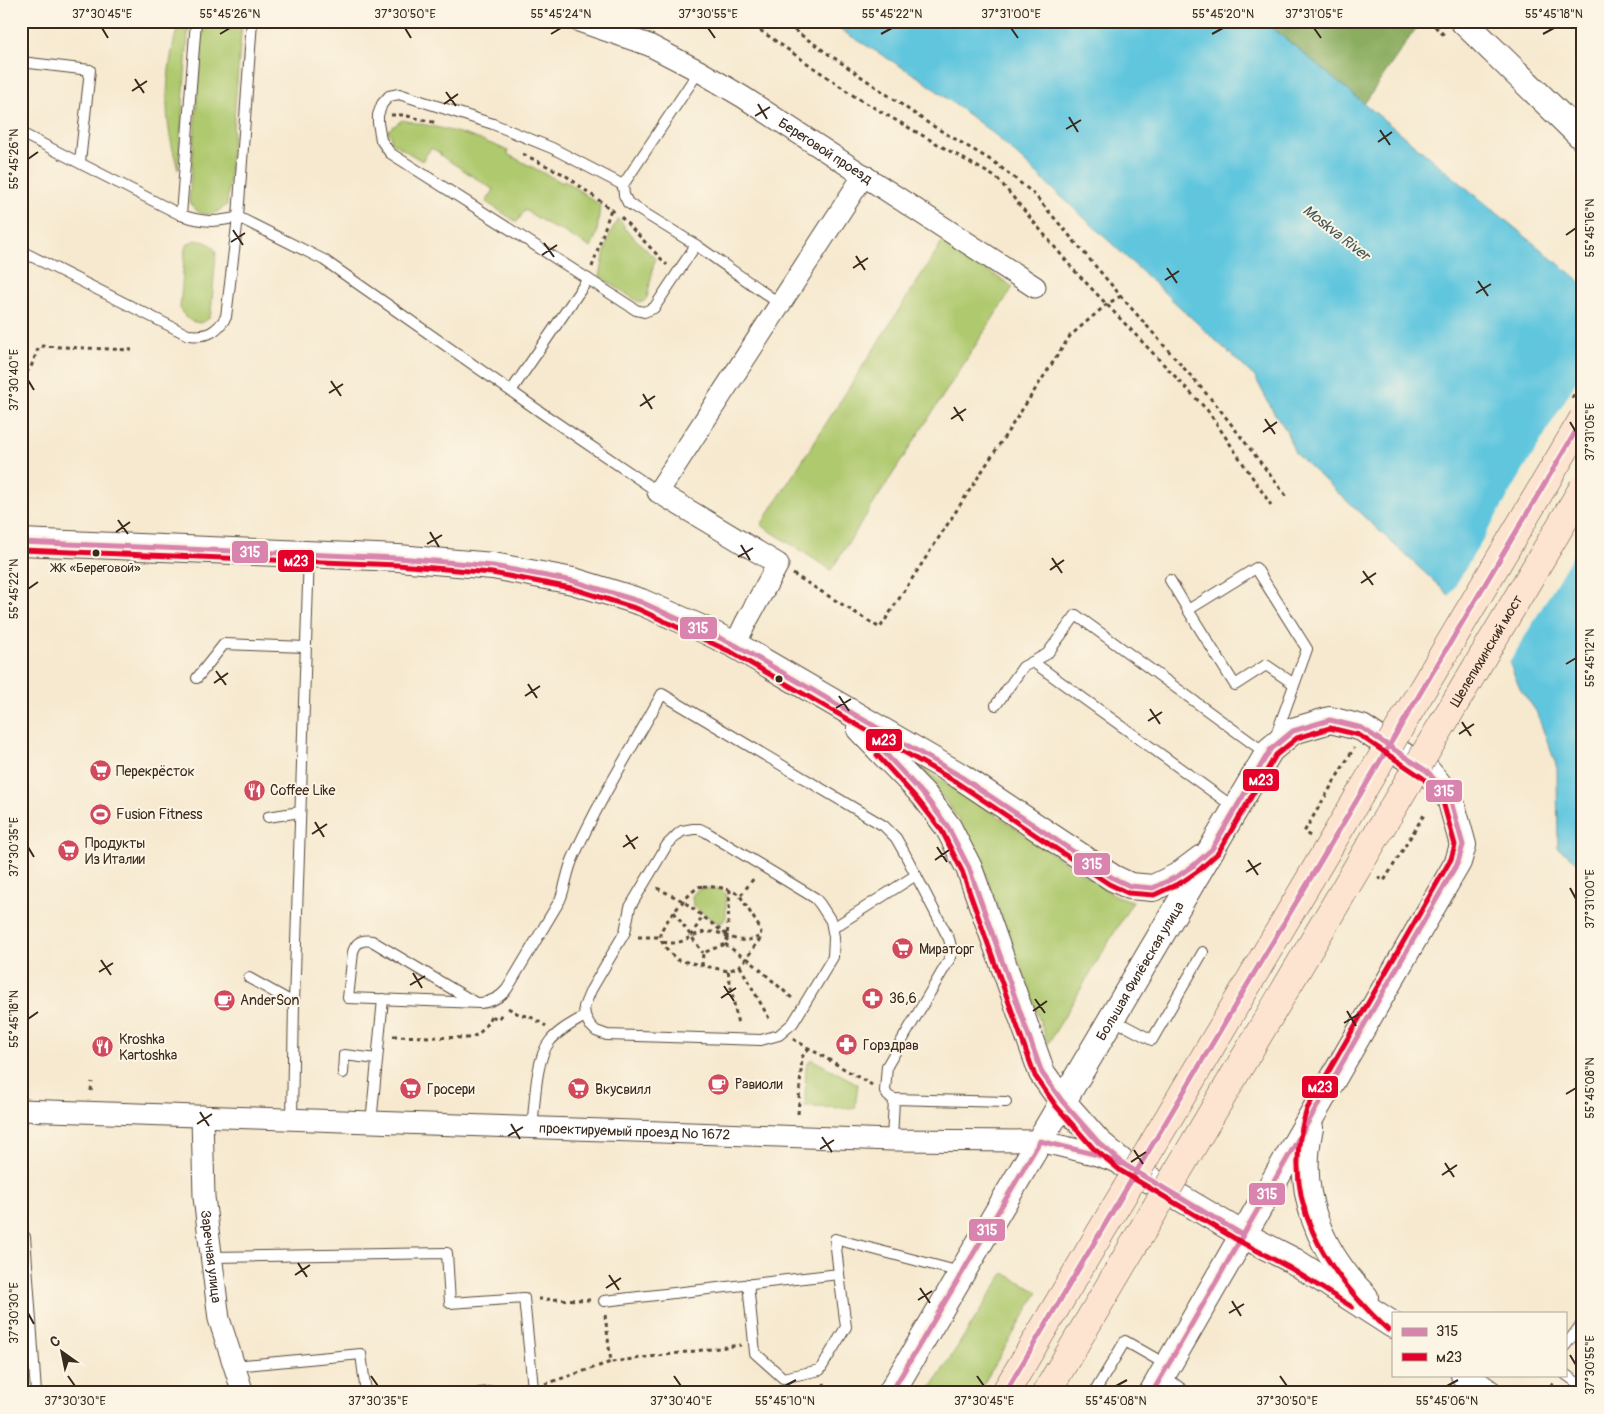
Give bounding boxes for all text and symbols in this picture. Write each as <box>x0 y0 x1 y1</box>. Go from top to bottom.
text: 37°30'45"E <box>72 7 132 22</box>
text: 55°45'26"N <box>200 7 260 22</box>
text: 37°30'50"E <box>374 7 436 22</box>
text: 55°45'24"N <box>531 7 591 22</box>
text: 37°30'55"E <box>678 7 738 22</box>
text: 55°45'22"N <box>862 7 922 22</box>
text: 37°31'00"E <box>981 7 1041 22</box>
text: 55°45'20"N <box>1192 7 1254 22</box>
text: 37°31'05"E <box>1285 7 1343 22</box>
text: 55°45'18"N <box>1525 7 1583 22</box>
street label: Береговой проезд <box>775 114 876 188</box>
text: 55°45'26"N <box>7 129 22 189</box>
text: 55°45'16"N <box>1583 199 1598 257</box>
water label: Moskva River <box>1299 201 1375 266</box>
text: 37°30'40"E <box>7 349 22 411</box>
text: 37°31'05"E <box>1583 403 1598 461</box>
line badge: 315 <box>231 540 269 564</box>
text: 315 <box>240 544 261 561</box>
marker: ЖК «Береговой» <box>91 548 101 558</box>
line badge: м23 <box>277 549 315 573</box>
text: м23 <box>284 553 308 570</box>
text: 55°45'22"N <box>7 559 22 619</box>
place label: ЖК «Береговой» <box>50 560 141 576</box>
street label: Шелепихинский мост <box>1446 592 1526 710</box>
line badge: 315 <box>679 616 718 640</box>
text: 315 <box>688 620 709 637</box>
text: 55°45'12"N <box>1583 629 1598 687</box>
unlabelled marker <box>774 674 784 684</box>
line badge: м23 <box>865 728 903 752</box>
text: м23 <box>872 732 896 749</box>
supermarket icon: Перекрёсток <box>88 759 112 783</box>
place label: Перекрёсток <box>116 763 195 780</box>
line badge: м23 <box>1242 768 1280 792</box>
text: м23 <box>1249 772 1273 789</box>
restaurant icon: Coffee Like <box>242 778 266 802</box>
line badge: 315 <box>1425 779 1463 803</box>
place label: Coffee Like <box>270 782 335 799</box>
text: 315 <box>1434 783 1455 800</box>
sports icon: Fusion Fitness <box>88 802 112 826</box>
place label: Fusion Fitness <box>116 806 203 823</box>
text: 37°30'35"E <box>7 817 22 877</box>
place label: Продукты Из Италии <box>85 835 145 868</box>
supermarket icon: Продукты Из Италии <box>57 839 81 863</box>
line badge: 315 <box>1073 852 1111 876</box>
text: 315 <box>1082 856 1103 873</box>
text: 37°31'00"E <box>1583 869 1598 929</box>
street label: Большая Филёвская улица <box>1092 898 1187 1044</box>
supermarket icon: Мираторг <box>891 937 915 961</box>
place label: Мираторг <box>919 941 975 958</box>
pharmacy icon: 36,6 <box>861 986 885 1010</box>
cafe icon: AnderSon <box>212 988 236 1012</box>
text: 55°45'18"N <box>7 990 22 1048</box>
place label: 36,6 <box>889 990 917 1007</box>
place label: AnderSon <box>240 992 299 1009</box>
place label: Kroshka Kartoshka <box>119 1031 177 1064</box>
pharmacy icon: Горздрав <box>835 1033 859 1057</box>
restaurant icon: Kroshka Kartoshka <box>91 1035 115 1059</box>
place label: Горздрав <box>863 1037 919 1054</box>
text: 55°45'08"N <box>1583 1057 1598 1119</box>
cafe icon: Равиоли <box>707 1072 731 1096</box>
line badge: м23 <box>1301 1075 1339 1099</box>
place label: Равиоли <box>735 1076 783 1093</box>
supermarket icon: Гросери <box>399 1077 423 1101</box>
supermarket icon: Вкусвилл <box>567 1077 591 1101</box>
text: м23 <box>1308 1079 1332 1096</box>
place label: Гросери <box>427 1081 475 1098</box>
place label: Вкусвилл <box>595 1081 651 1098</box>
street label: проектируемый проезд № 1672 <box>539 1119 731 1143</box>
line badge: 315 <box>1248 1182 1286 1206</box>
text: 315 <box>1257 1186 1278 1203</box>
street label: Заречная улица <box>197 1209 225 1304</box>
line badge: 315 <box>968 1218 1006 1242</box>
text: 315 <box>977 1222 998 1239</box>
text: 37°30'30"E <box>7 1282 22 1344</box>
legend <box>1392 1312 1566 1376</box>
text: 315 <box>1436 1322 1458 1341</box>
north arrow <box>38 1326 88 1376</box>
text: С <box>47 1332 64 1351</box>
text: 37°30'55"E <box>1583 1335 1598 1395</box>
text: м23 <box>1436 1348 1462 1367</box>
text: 37°30'30"E <box>44 1394 106 1409</box>
text: 37°30'35"E <box>348 1394 408 1409</box>
text: 37°30'40"E <box>650 1394 712 1409</box>
text: 55°45'10"N <box>755 1394 815 1409</box>
text: 37°30'45"E <box>954 1394 1014 1409</box>
text: 55°45'08"N <box>1085 1394 1147 1409</box>
text: 37°30'50"E <box>1256 1394 1318 1409</box>
text: 55°45'06"N <box>1416 1394 1478 1409</box>

